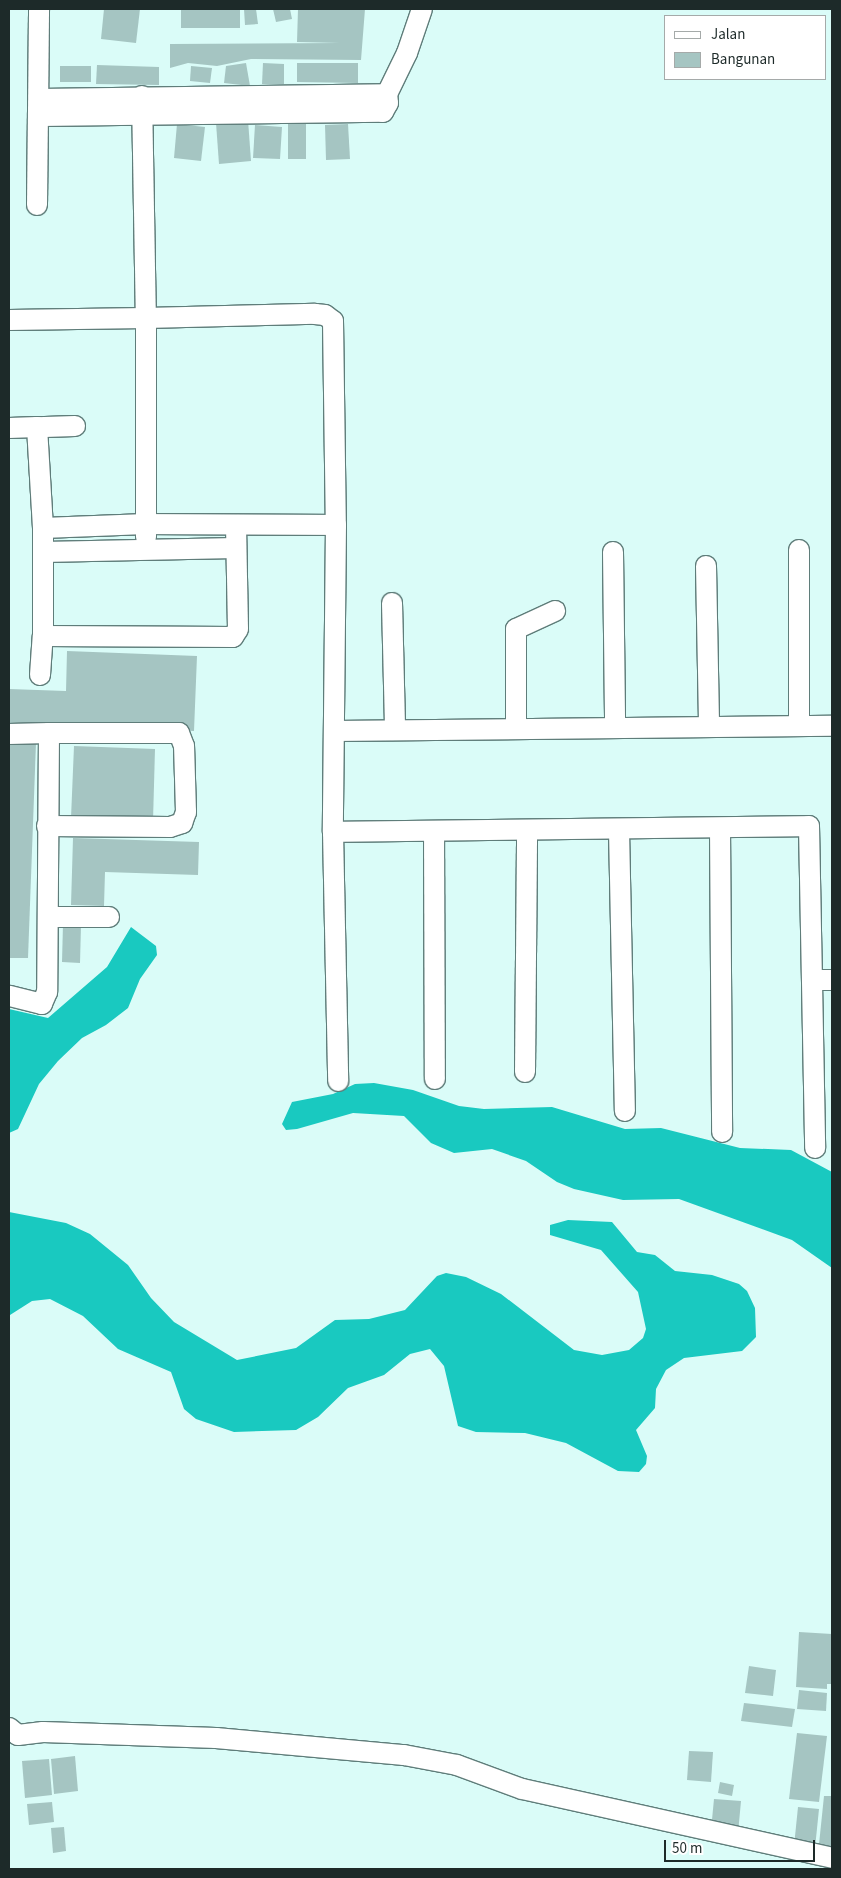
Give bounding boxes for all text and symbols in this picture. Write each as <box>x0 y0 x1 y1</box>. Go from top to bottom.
legend <box>664 15 826 80</box>
text: Jalan <box>711 24 745 45</box>
text: Bangunan <box>711 49 775 70</box>
scale bar <box>666 1830 817 1862</box>
text: 50 m <box>672 1838 702 1859</box>

